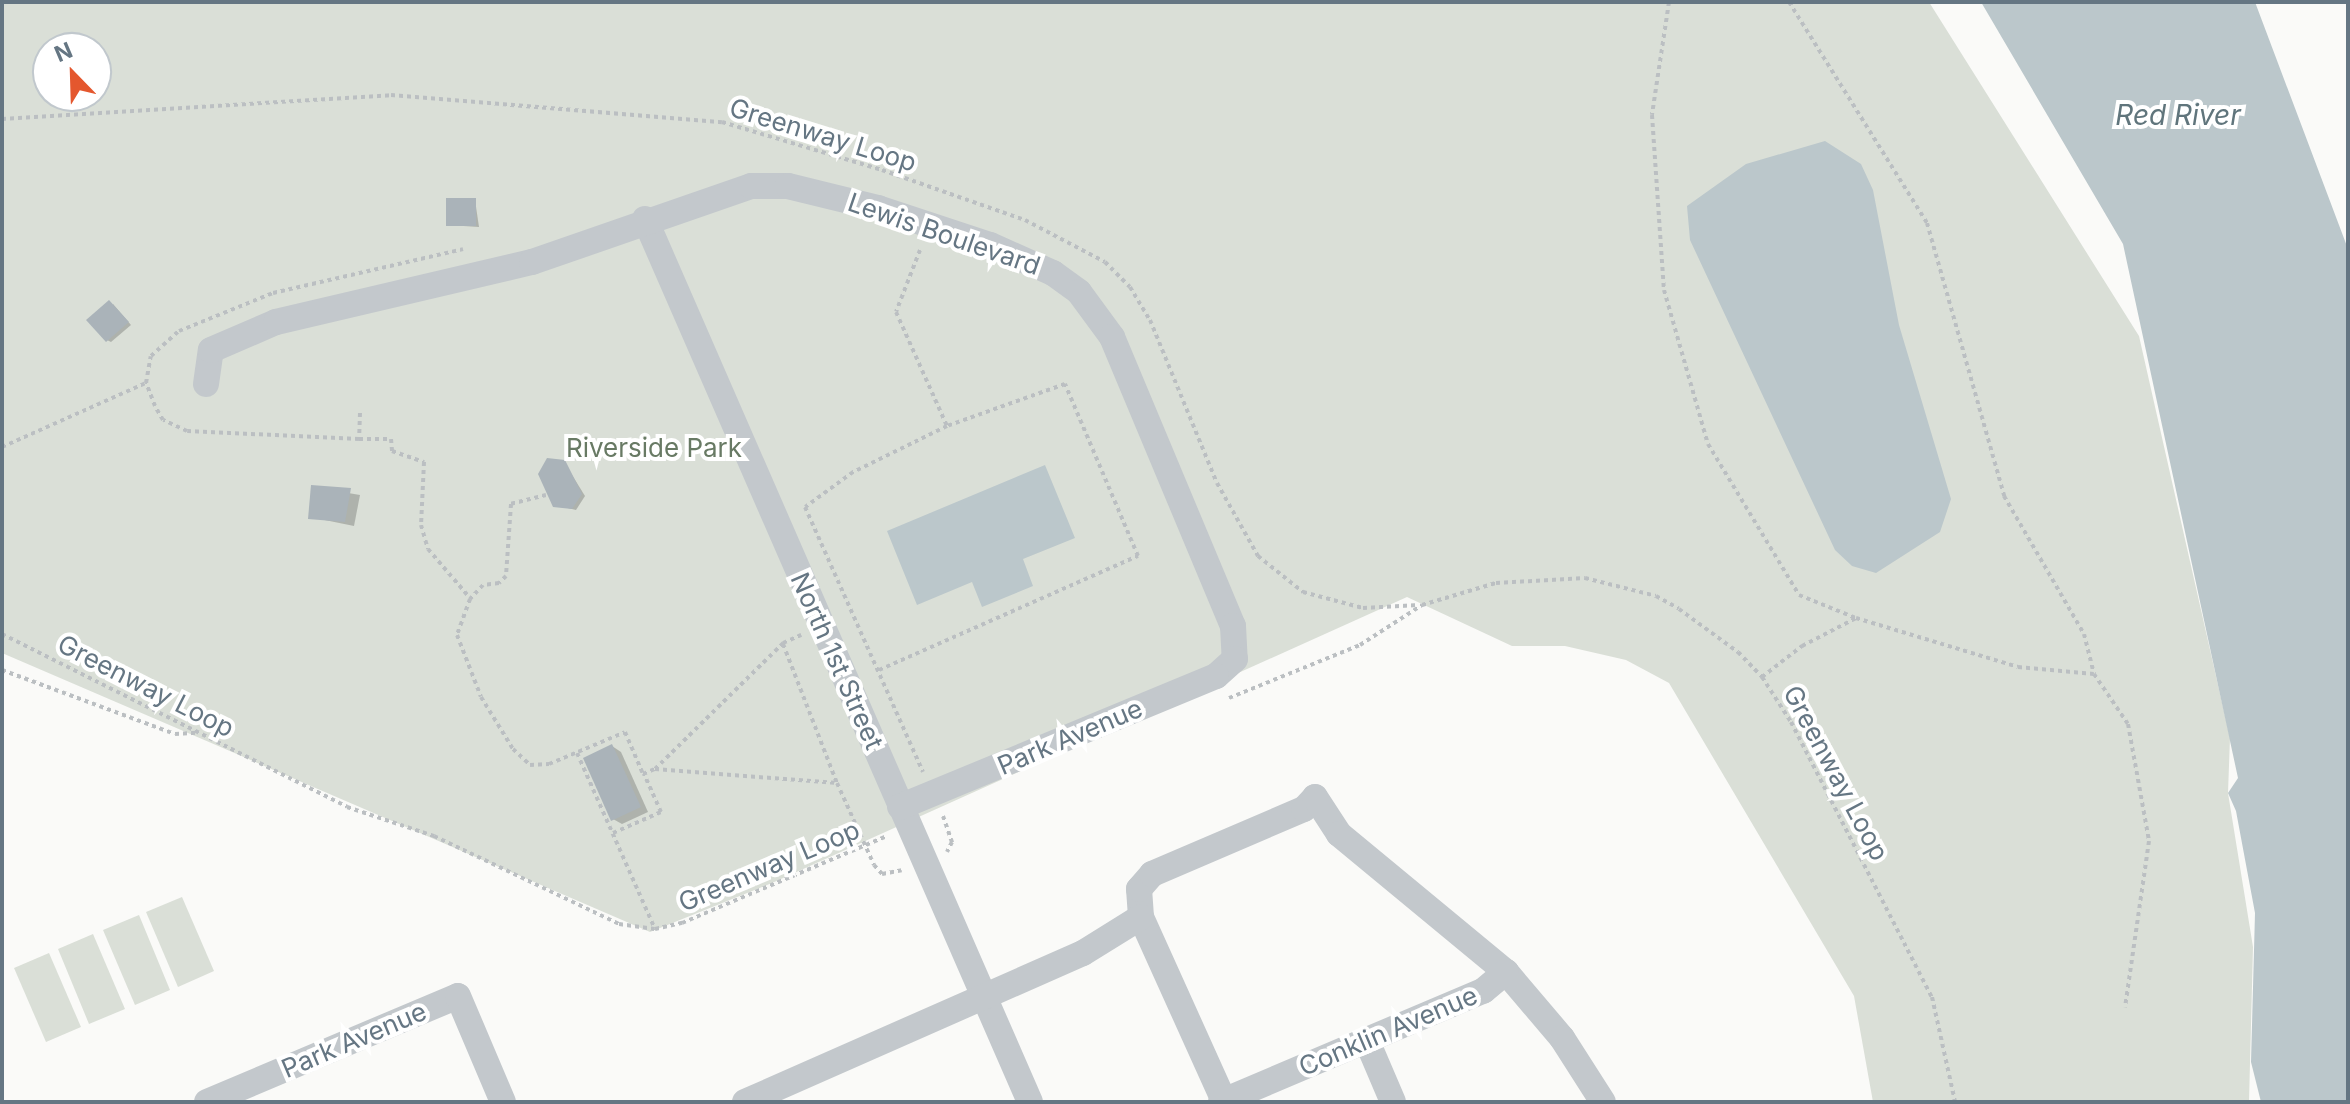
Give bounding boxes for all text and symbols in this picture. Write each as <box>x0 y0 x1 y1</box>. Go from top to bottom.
north arrow <box>32 32 112 112</box>
text: N <box>51 37 76 67</box>
street label: Greenway Loop <box>726 92 920 178</box>
water label: Red River <box>2115 98 2241 132</box>
street label: Lewis Boulevard <box>844 186 1044 282</box>
park label: Riverside Park <box>566 432 742 464</box>
street label: North 1st Street <box>784 568 890 754</box>
street label: Greenway Loop <box>53 628 239 744</box>
street label: Greenway Loop <box>1777 680 1895 866</box>
street label: Park Avenue <box>993 692 1147 782</box>
street label: Greenway Loop <box>674 814 864 918</box>
street label: Conklin Avenue <box>1294 979 1482 1083</box>
street label: Park Avenue <box>277 995 431 1085</box>

